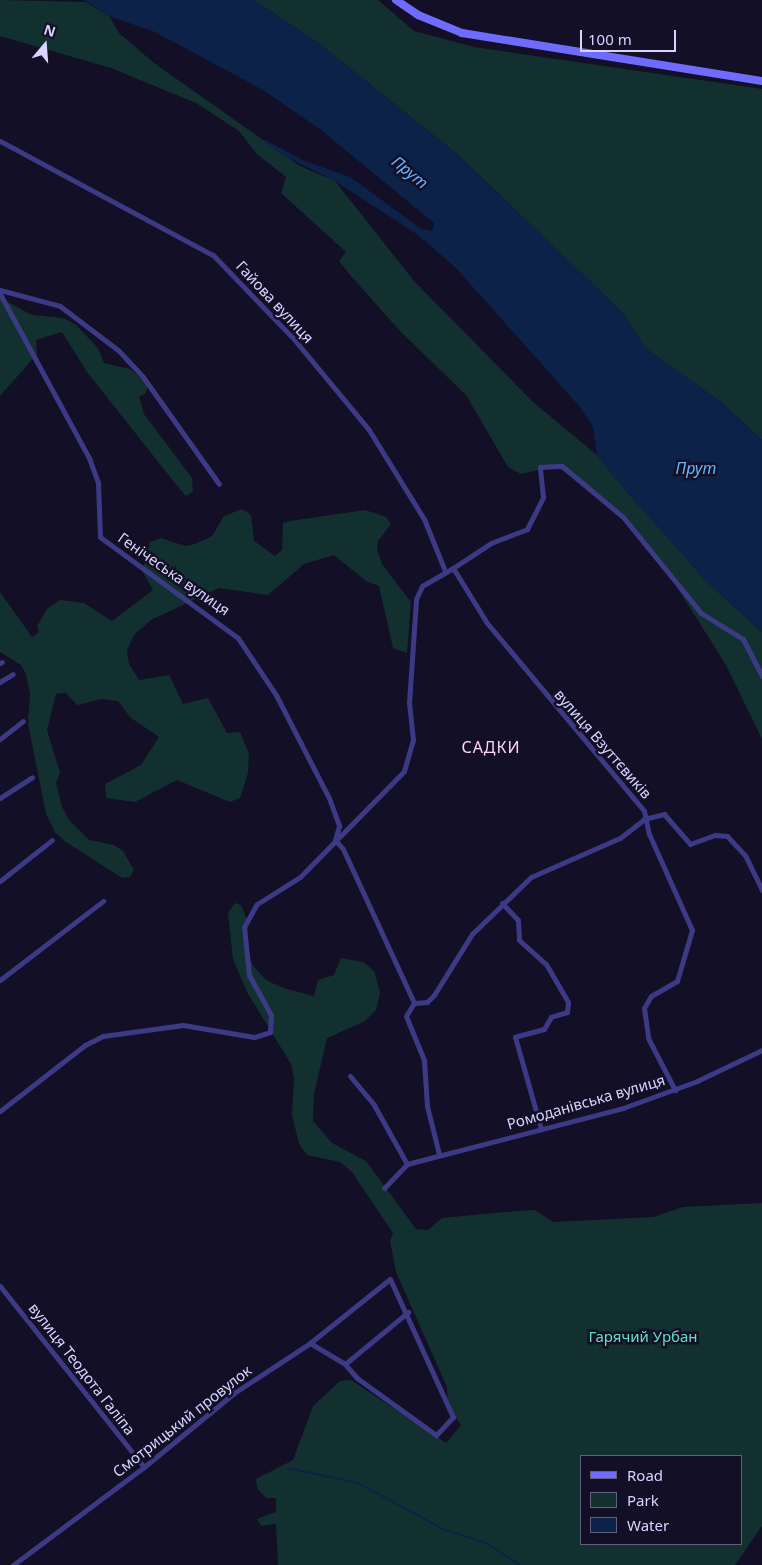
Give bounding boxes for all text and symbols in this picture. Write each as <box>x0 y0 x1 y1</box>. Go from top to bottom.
text: N <box>41 19 58 41</box>
north arrow <box>20 20 70 70</box>
scale bar <box>582 20 678 52</box>
text: 100 m <box>588 29 632 49</box>
water label: Прут <box>388 152 432 192</box>
street label: Гайова вулиця <box>232 257 318 347</box>
water label: Прут <box>676 458 716 478</box>
street label: Генічеська вулиця <box>115 529 233 619</box>
street label: вулиця Взуттєвиків <box>551 686 655 802</box>
district label: САДКИ <box>461 737 521 757</box>
street label: Ромоданівська вулиця <box>505 1071 667 1133</box>
street label: вулиця Теодота Галіпа <box>25 1299 139 1439</box>
park label: Гарячий Урбан <box>588 1328 698 1346</box>
street label: Смотрицький провулок <box>109 1361 255 1481</box>
legend <box>580 1455 742 1545</box>
text: Road <box>627 1465 663 1485</box>
text: Park <box>627 1490 659 1510</box>
text: Water <box>627 1515 669 1535</box>

